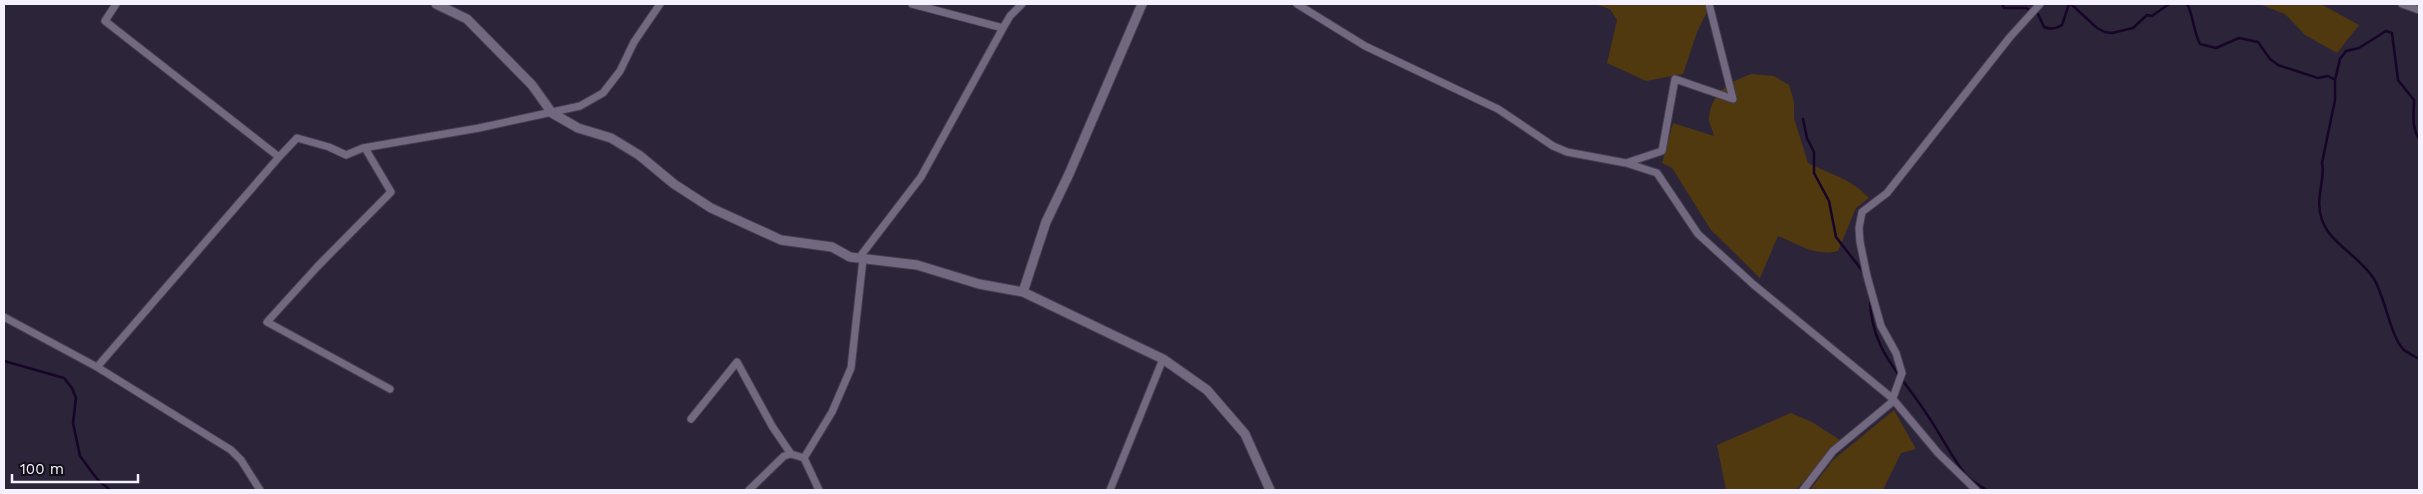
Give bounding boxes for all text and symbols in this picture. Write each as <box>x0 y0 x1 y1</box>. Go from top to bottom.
scale bar <box>12 452 139 484</box>
text: 100 m <box>20 460 64 478</box>

